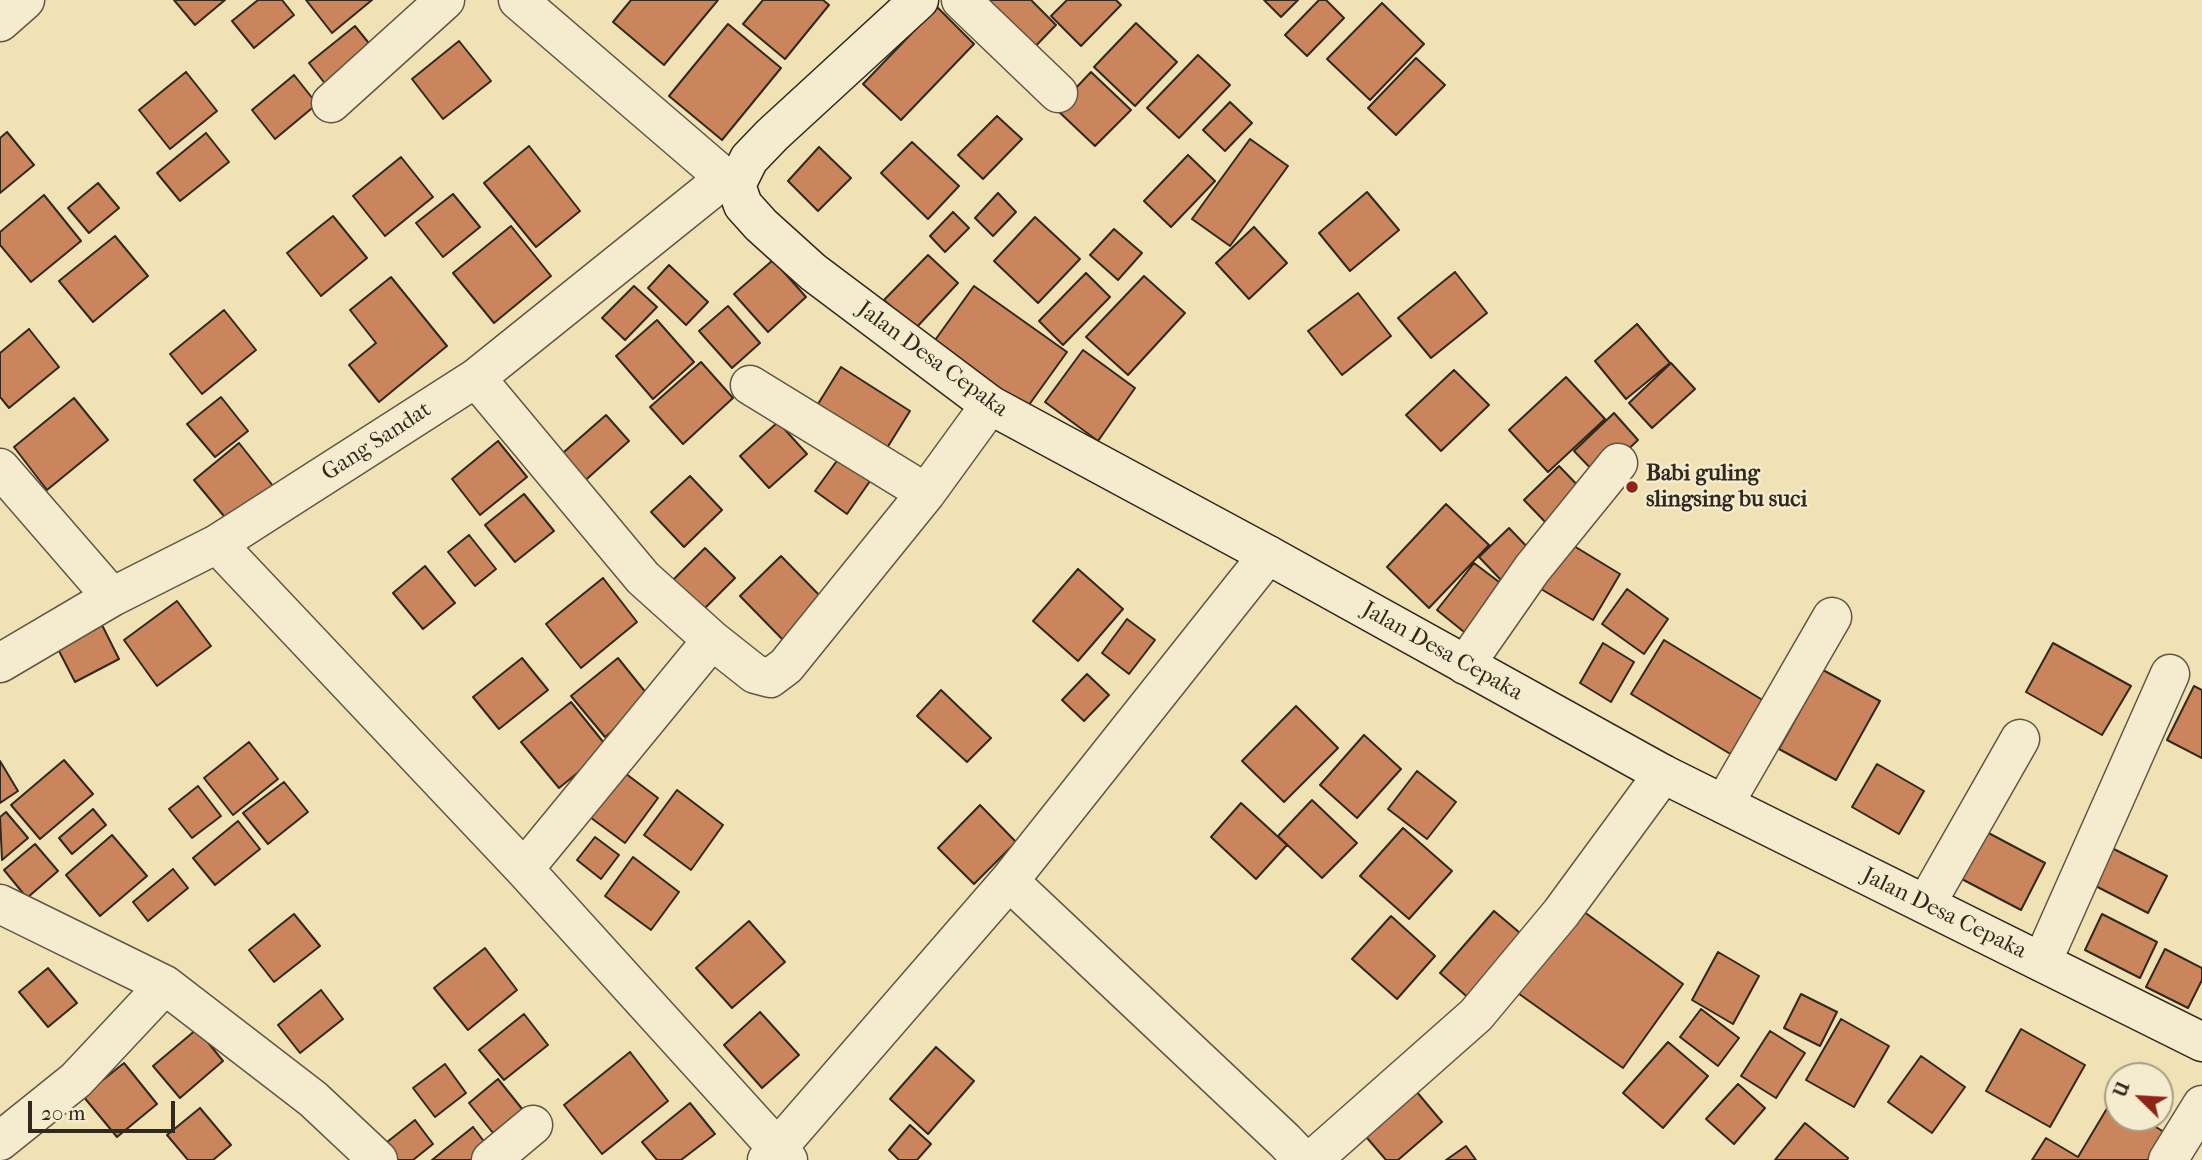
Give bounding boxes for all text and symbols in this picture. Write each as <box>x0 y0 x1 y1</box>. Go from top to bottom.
street label: Jalan Desa Cepaka <box>851 296 1013 424</box>
street label: Gang Sandat <box>317 396 437 488</box>
place label: Babi guling slingsing bu suci <box>1646 460 1807 514</box>
marker: Babi guling slingsing bu suci <box>1624 479 1640 495</box>
street label: Jalan Desa Cepaka <box>1357 596 1527 708</box>
street label: Jalan Desa Cepaka <box>1857 862 2031 966</box>
north arrow <box>2104 1062 2174 1132</box>
text: U <box>2109 1078 2135 1100</box>
scale bar <box>32 1086 178 1130</box>
text: 20 m <box>41 1101 85 1125</box>

